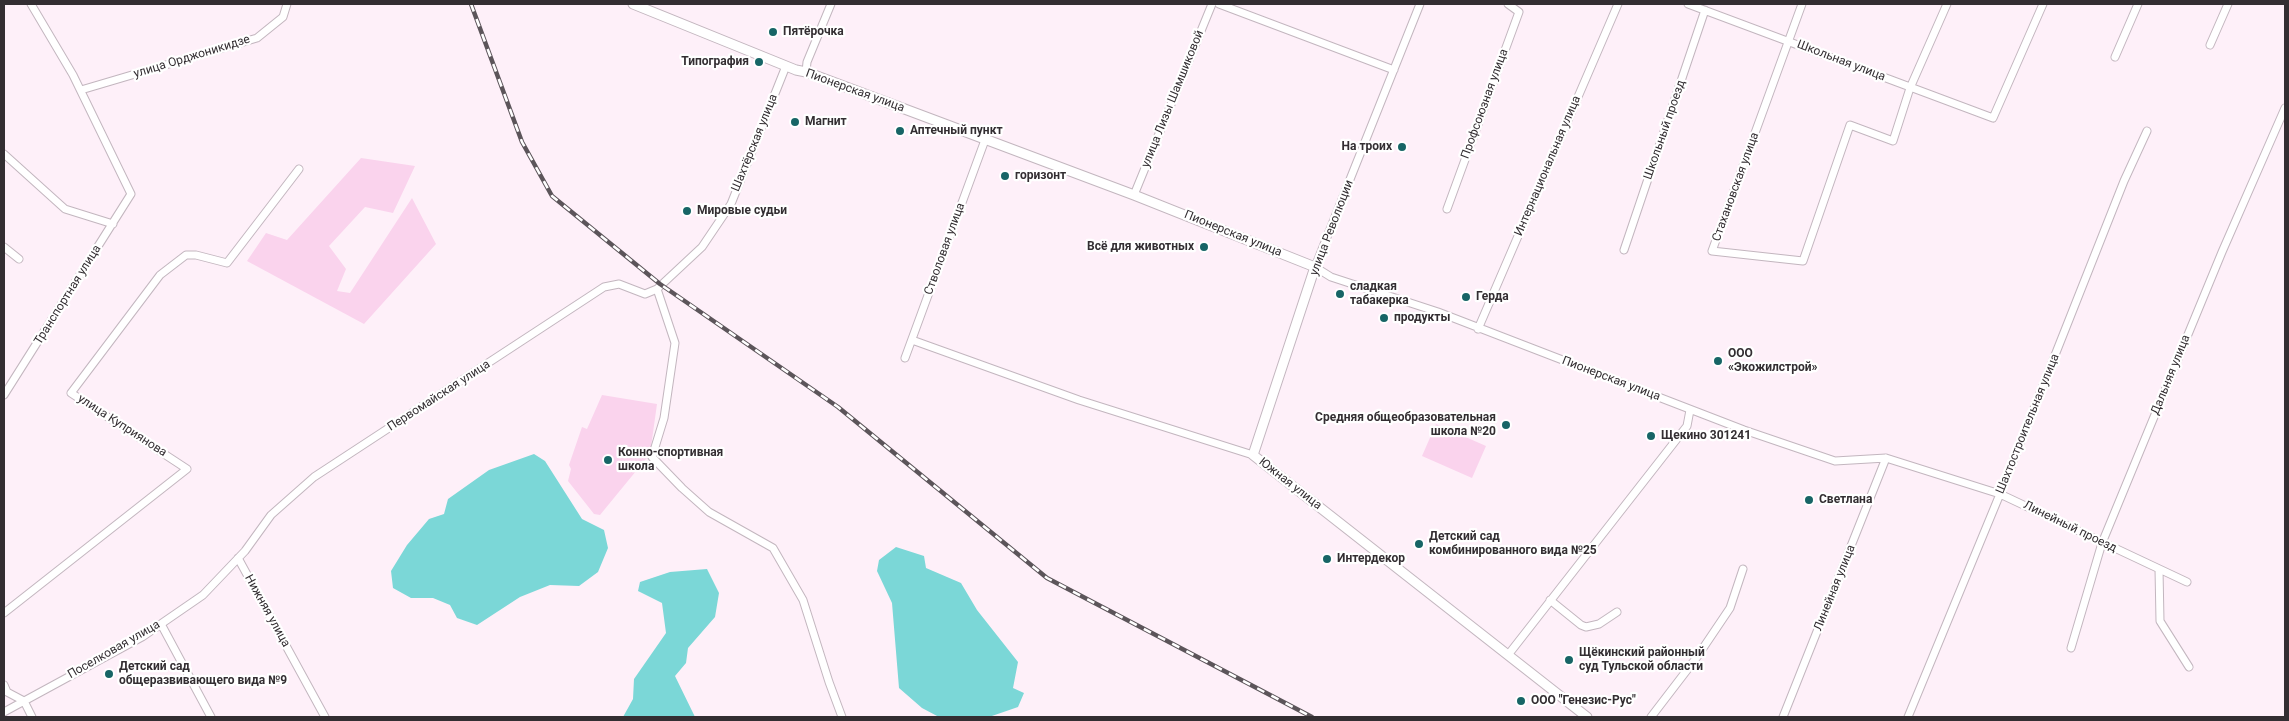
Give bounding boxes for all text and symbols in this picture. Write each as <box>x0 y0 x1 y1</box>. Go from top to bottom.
place label: Пятёрочка <box>783 25 844 39</box>
marker: Пятёрочка <box>767 26 779 38</box>
street label: улица Лизы Шамшиковой <box>1139 28 1207 170</box>
street label: улица Орджоникидзе <box>132 32 252 82</box>
street label: Школьная улица <box>1795 37 1887 85</box>
street label: Профсоюзная улица <box>1458 47 1512 161</box>
place label: Типография <box>681 55 749 69</box>
marker: Типография <box>753 56 765 68</box>
street label: Пионерская улица <box>804 66 906 116</box>
street label: Школьный проезд <box>1641 78 1689 182</box>
street label: Шахтёрская улица <box>729 92 781 194</box>
street label: Интернациональная улица <box>1512 94 1584 238</box>
place label: Магнит <box>805 115 847 129</box>
marker: Магнит <box>789 116 801 128</box>
place label: Аптечный пункт <box>910 124 1003 138</box>
marker: Аптечный пункт <box>894 125 906 137</box>
street label: Стахановская улица <box>1710 131 1762 243</box>
place label: На троих <box>1342 140 1392 154</box>
marker: На троих <box>1396 141 1408 153</box>
place label: горизонт <box>1015 169 1066 183</box>
marker: горизонт <box>999 170 1011 182</box>
street label: улица Революции <box>1307 178 1357 278</box>
street label: Стволовая улица <box>922 201 968 297</box>
place label: Мировые судьи <box>697 204 787 218</box>
marker: Мировые судьи <box>681 205 693 217</box>
street label: Пионерская улица <box>1182 208 1284 260</box>
place label: Всё для животных <box>1087 240 1194 254</box>
marker: Всё для животных <box>1198 241 1210 253</box>
street label: Транспортная улица <box>31 243 105 347</box>
place label: сладкая табакерка <box>1350 280 1409 308</box>
marker: сладкая табакерка <box>1334 288 1346 300</box>
place label: Герда <box>1476 290 1509 304</box>
marker: Герда <box>1460 291 1472 303</box>
place label: продукты <box>1394 311 1450 325</box>
marker: продукты <box>1378 312 1390 324</box>
street label: Дальняя улица <box>2148 333 2194 417</box>
place label: ООО «Экожилстрой» <box>1728 347 1818 375</box>
street label: Шахтостроительная улица <box>1993 352 2063 496</box>
street label: Пионерская улица <box>1560 354 1662 404</box>
marker: ООО «Экожилстрой» <box>1712 355 1724 367</box>
street label: Первомайская улица <box>385 357 493 435</box>
street label: улица Куприянова <box>75 392 169 460</box>
place label: Средняя общеобразовательная школа №20 <box>1315 411 1496 439</box>
marker: Средняя общеобразовательная школа №20 <box>1500 419 1512 431</box>
place label: Щекино 301241 <box>1661 429 1751 443</box>
marker: Щекино 301241 <box>1645 430 1657 442</box>
place label: Конно-спортивная школа <box>618 446 723 474</box>
marker: Конно-спортивная школа <box>602 454 614 466</box>
street label: Южная улица <box>1256 455 1324 513</box>
place label: Светлана <box>1819 493 1872 507</box>
marker: Светлана <box>1803 494 1815 506</box>
street label: Линейный проезд <box>2021 498 2119 556</box>
place label: Детский сад комбинированного вида №25 <box>1429 530 1597 558</box>
marker: Детский сад комбинированного вида №25 <box>1413 538 1425 550</box>
street label: Линейная улица <box>1811 543 1859 633</box>
place label: Интердекор <box>1337 552 1405 566</box>
marker: Интердекор <box>1321 553 1333 565</box>
street label: Нижняя улица <box>241 572 293 650</box>
street label: Поселковая улица <box>65 618 163 682</box>
place label: Щёкинский районный суд Тульской области <box>1579 646 1705 674</box>
marker: Щёкинский районный суд Тульской области <box>1563 654 1575 666</box>
place label: Детский сад общеразвивающего вида №9 <box>119 660 287 688</box>
marker: Детский сад общеразвивающего вида №9 <box>103 668 115 680</box>
place label: ООО "Генезис-Рус" <box>1531 694 1636 708</box>
marker: ООО "Генезис-Рус" <box>1515 695 1527 707</box>

